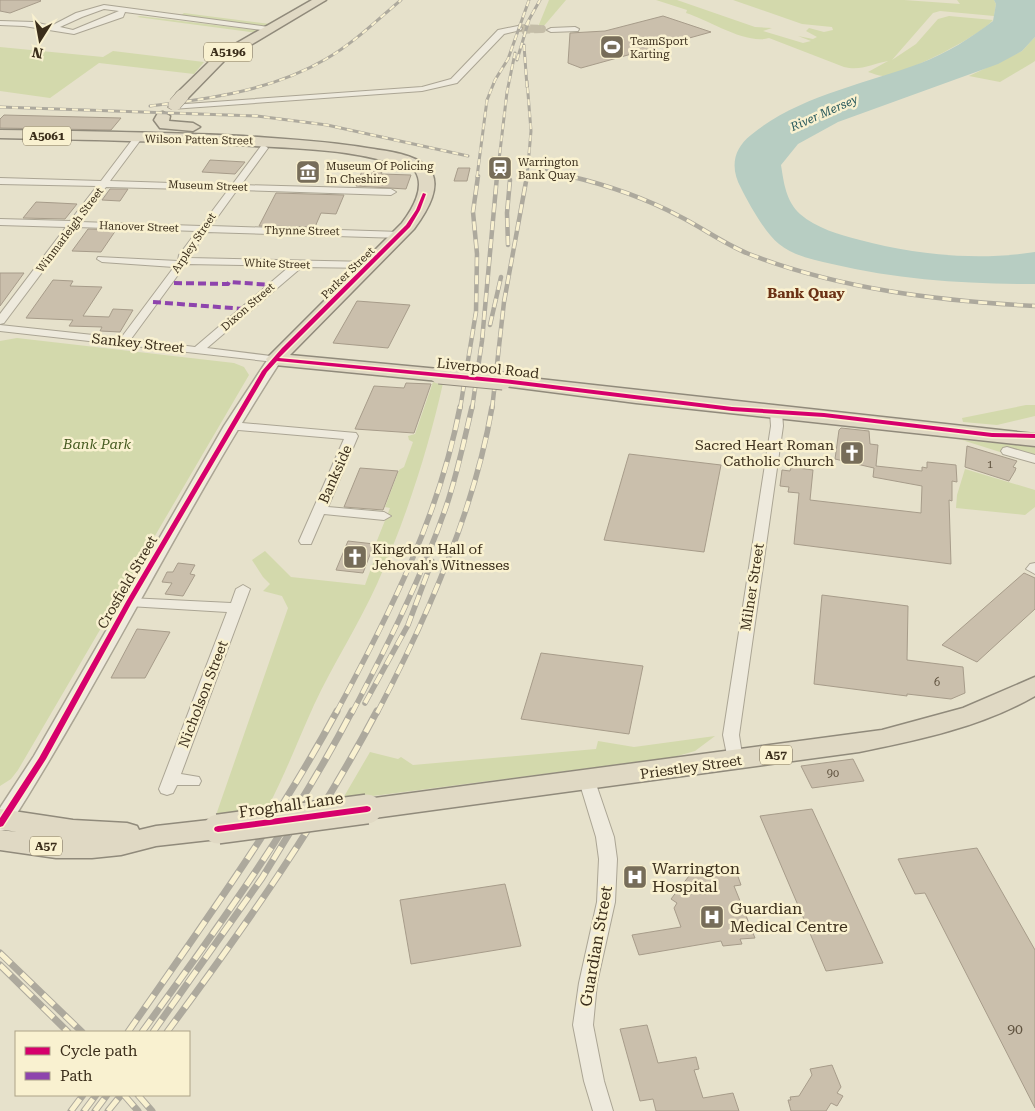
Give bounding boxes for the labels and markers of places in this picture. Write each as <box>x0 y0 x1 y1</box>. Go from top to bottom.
sports icon: TeamSport Karting <box>599 34 625 60</box>
place label: TeamSport Karting <box>630 35 688 61</box>
station icon: Warrington Bank Quay <box>487 155 513 181</box>
place label: Warrington Bank Quay <box>518 156 579 182</box>
museum icon: Museum Of Policing In Cheshire <box>295 159 321 185</box>
place label: Museum Of Policing In Cheshire <box>326 160 434 186</box>
place label: Sacred Heart Roman Catholic Church <box>695 437 834 469</box>
church icon: Sacred Heart Roman Catholic Church <box>839 440 865 466</box>
place label: Kingdom Hall of Jehovah's Witnesses <box>372 541 510 573</box>
church icon: Kingdom Hall of Jehovah's Witnesses <box>342 544 368 570</box>
place label: Warrington Hospital <box>652 859 740 896</box>
hospital icon: Warrington Hospital <box>622 864 648 890</box>
place label: Guardian Medical Centre <box>730 899 848 936</box>
hospital icon: Guardian Medical Centre <box>699 904 725 930</box>

